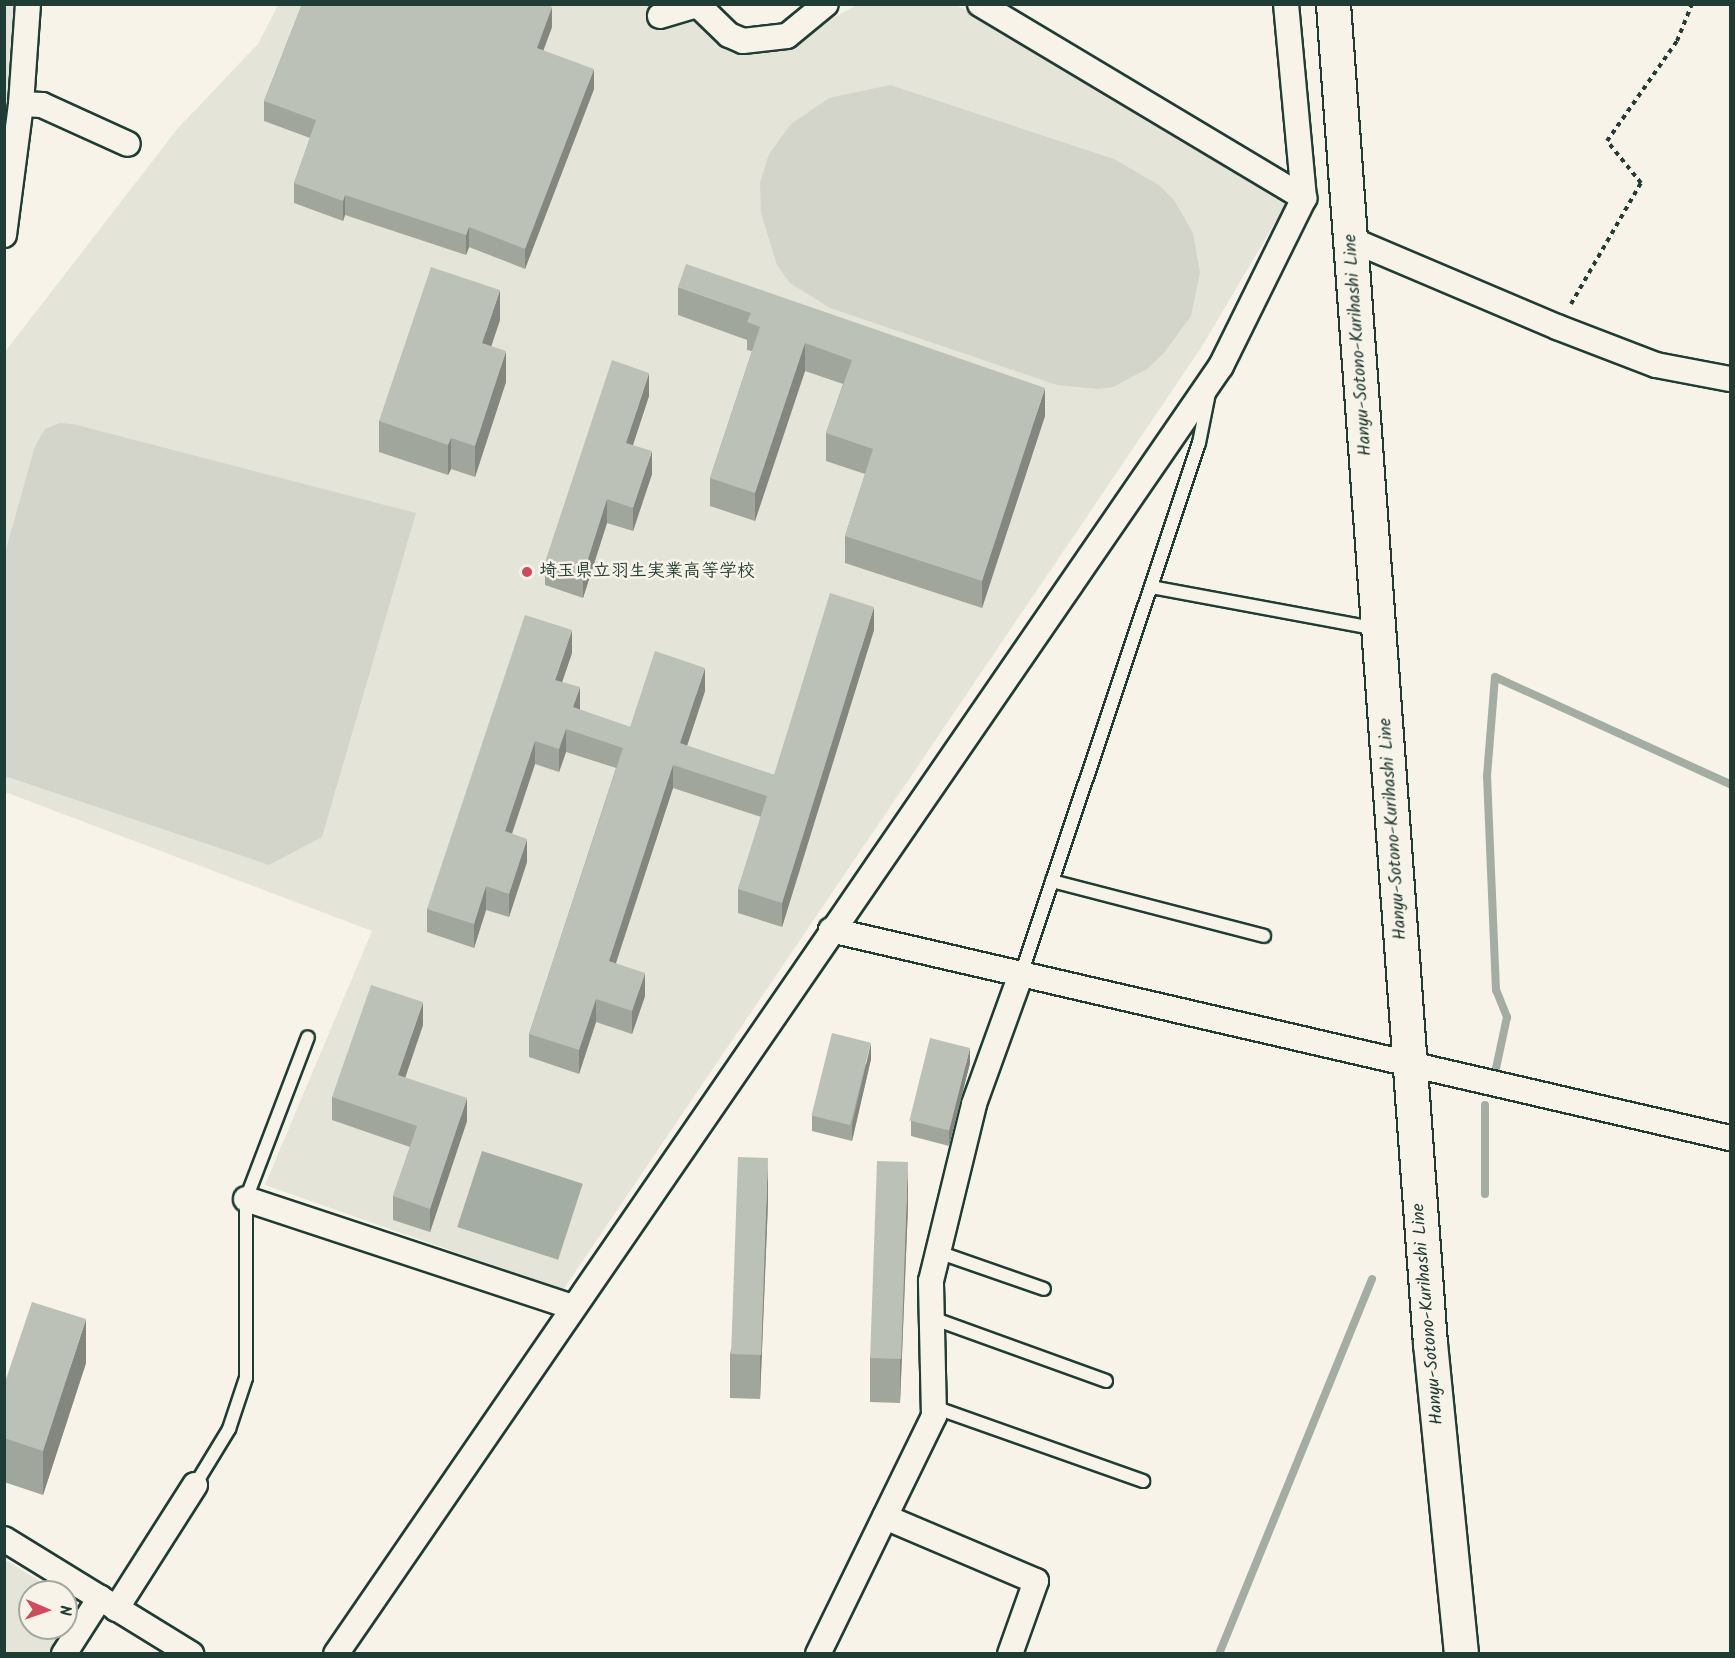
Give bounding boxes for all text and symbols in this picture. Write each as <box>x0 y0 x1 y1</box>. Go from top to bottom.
street label: Hanyu-Sotono-Kurihashi Line <box>1340 233 1378 457</box>
place label: 埼玉県立羽生実業高等学校 <box>539 561 755 583</box>
marker: 埼玉県立羽生実業高等学校 <box>520 565 534 579</box>
street label: Hanyu-Sotono-Kurihashi Line <box>1375 717 1413 941</box>
street label: Hanyu-Sotono-Kurihashi Line <box>1409 1202 1449 1426</box>
north arrow <box>18 1580 78 1640</box>
text: N <box>52 1605 77 1616</box>

